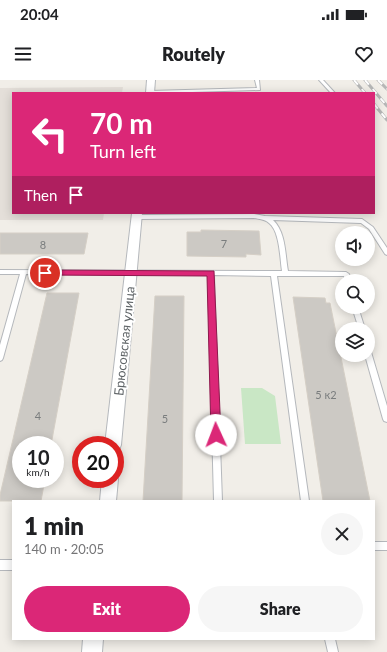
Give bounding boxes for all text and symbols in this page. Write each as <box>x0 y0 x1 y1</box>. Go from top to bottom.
text: 20:04 <box>20 5 59 23</box>
icon: menu <box>12 43 34 65</box>
text: Routely <box>162 43 225 65</box>
icon: heart <box>353 43 375 65</box>
text: 70 m <box>90 106 153 140</box>
icon: left <box>24 108 76 160</box>
text: Turn left <box>90 140 156 162</box>
icon: arrive <box>65 184 87 206</box>
text: Then <box>24 186 57 204</box>
map controls <box>335 226 375 362</box>
button: sound <box>335 226 375 266</box>
house number: 7 <box>221 237 227 250</box>
house number: 8 <box>40 238 46 251</box>
pin <box>28 256 62 290</box>
icon: arrive <box>34 262 56 284</box>
button: search <box>335 274 375 314</box>
street label: Брюсовская улица <box>110 285 138 397</box>
button: layers <box>335 322 375 362</box>
house number: 5 к2 <box>315 388 337 401</box>
house number: 4 <box>35 409 42 422</box>
house number: 5 <box>162 412 168 425</box>
position arrow <box>195 414 237 456</box>
speed limit sign: 20 <box>72 436 124 488</box>
text: 10 <box>26 445 50 469</box>
text: km/h <box>26 466 50 478</box>
text: 1 min <box>24 511 84 540</box>
button: close <box>321 513 363 555</box>
text: 140 m · 20:05 <box>24 541 104 557</box>
button: Exit <box>24 586 190 632</box>
button: Share <box>198 586 363 632</box>

